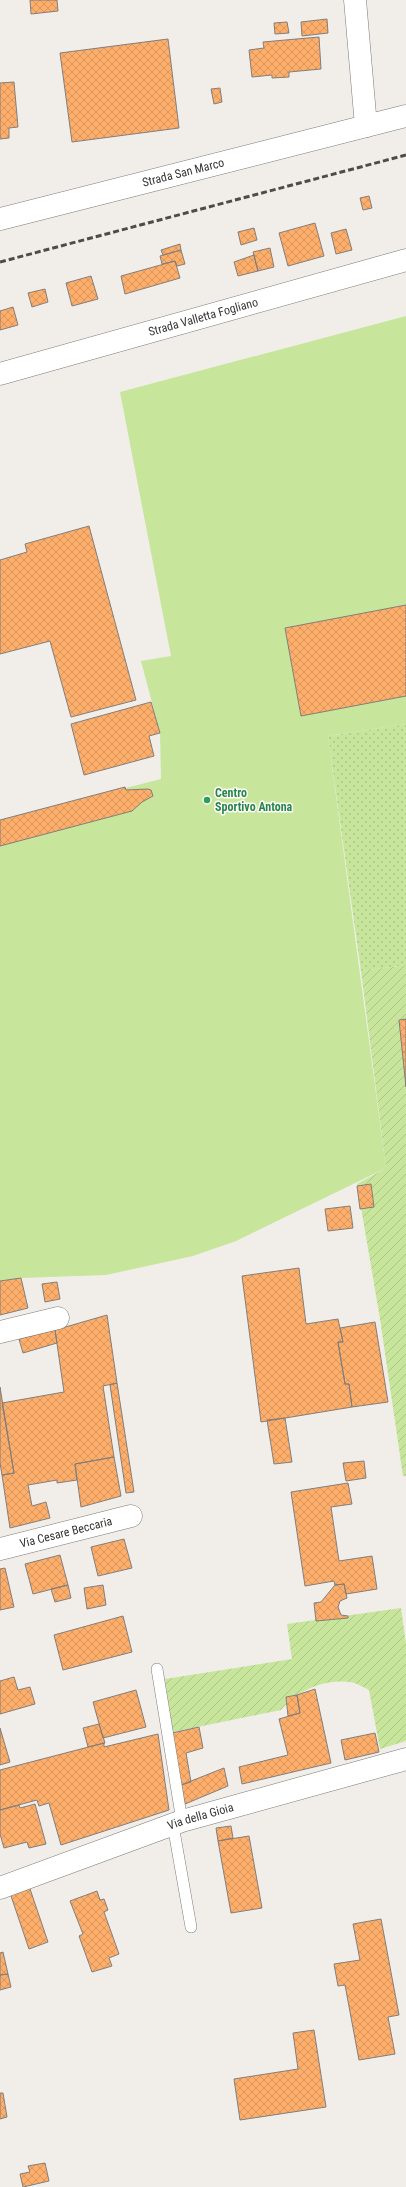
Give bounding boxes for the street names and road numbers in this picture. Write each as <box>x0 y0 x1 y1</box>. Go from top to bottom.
street label: Strada San Marco <box>141 155 226 190</box>
street label: Strada Valletta Fogliano <box>147 295 260 339</box>
street label: Via Cesare Beccaria <box>18 1514 114 1551</box>
street label: Via della Gioia <box>166 1800 235 1833</box>

